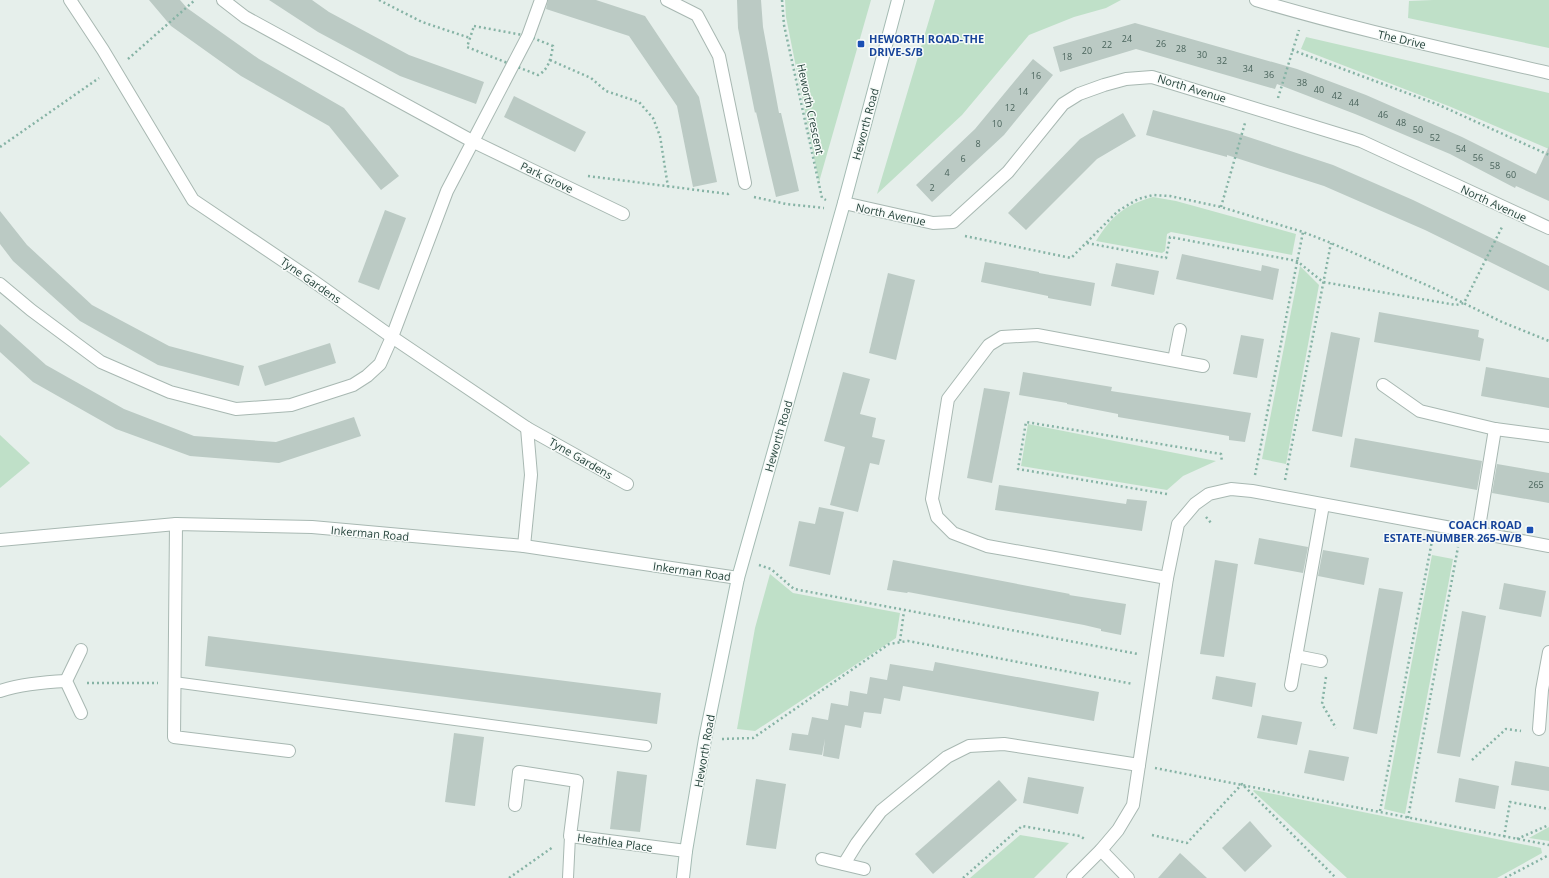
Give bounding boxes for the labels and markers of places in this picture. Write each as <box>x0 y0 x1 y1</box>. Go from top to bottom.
place label: HEWORTH ROAD-THE DRIVE-S/B <box>869 31 984 59</box>
marker: HEWORTH ROAD-THE DRIVE-S/B <box>856 39 866 49</box>
place label: COACH ROAD ESTATE-NUMBER 265-W/B <box>1383 517 1522 545</box>
marker: COACH ROAD ESTATE-NUMBER 265-W/B <box>1525 525 1535 535</box>

